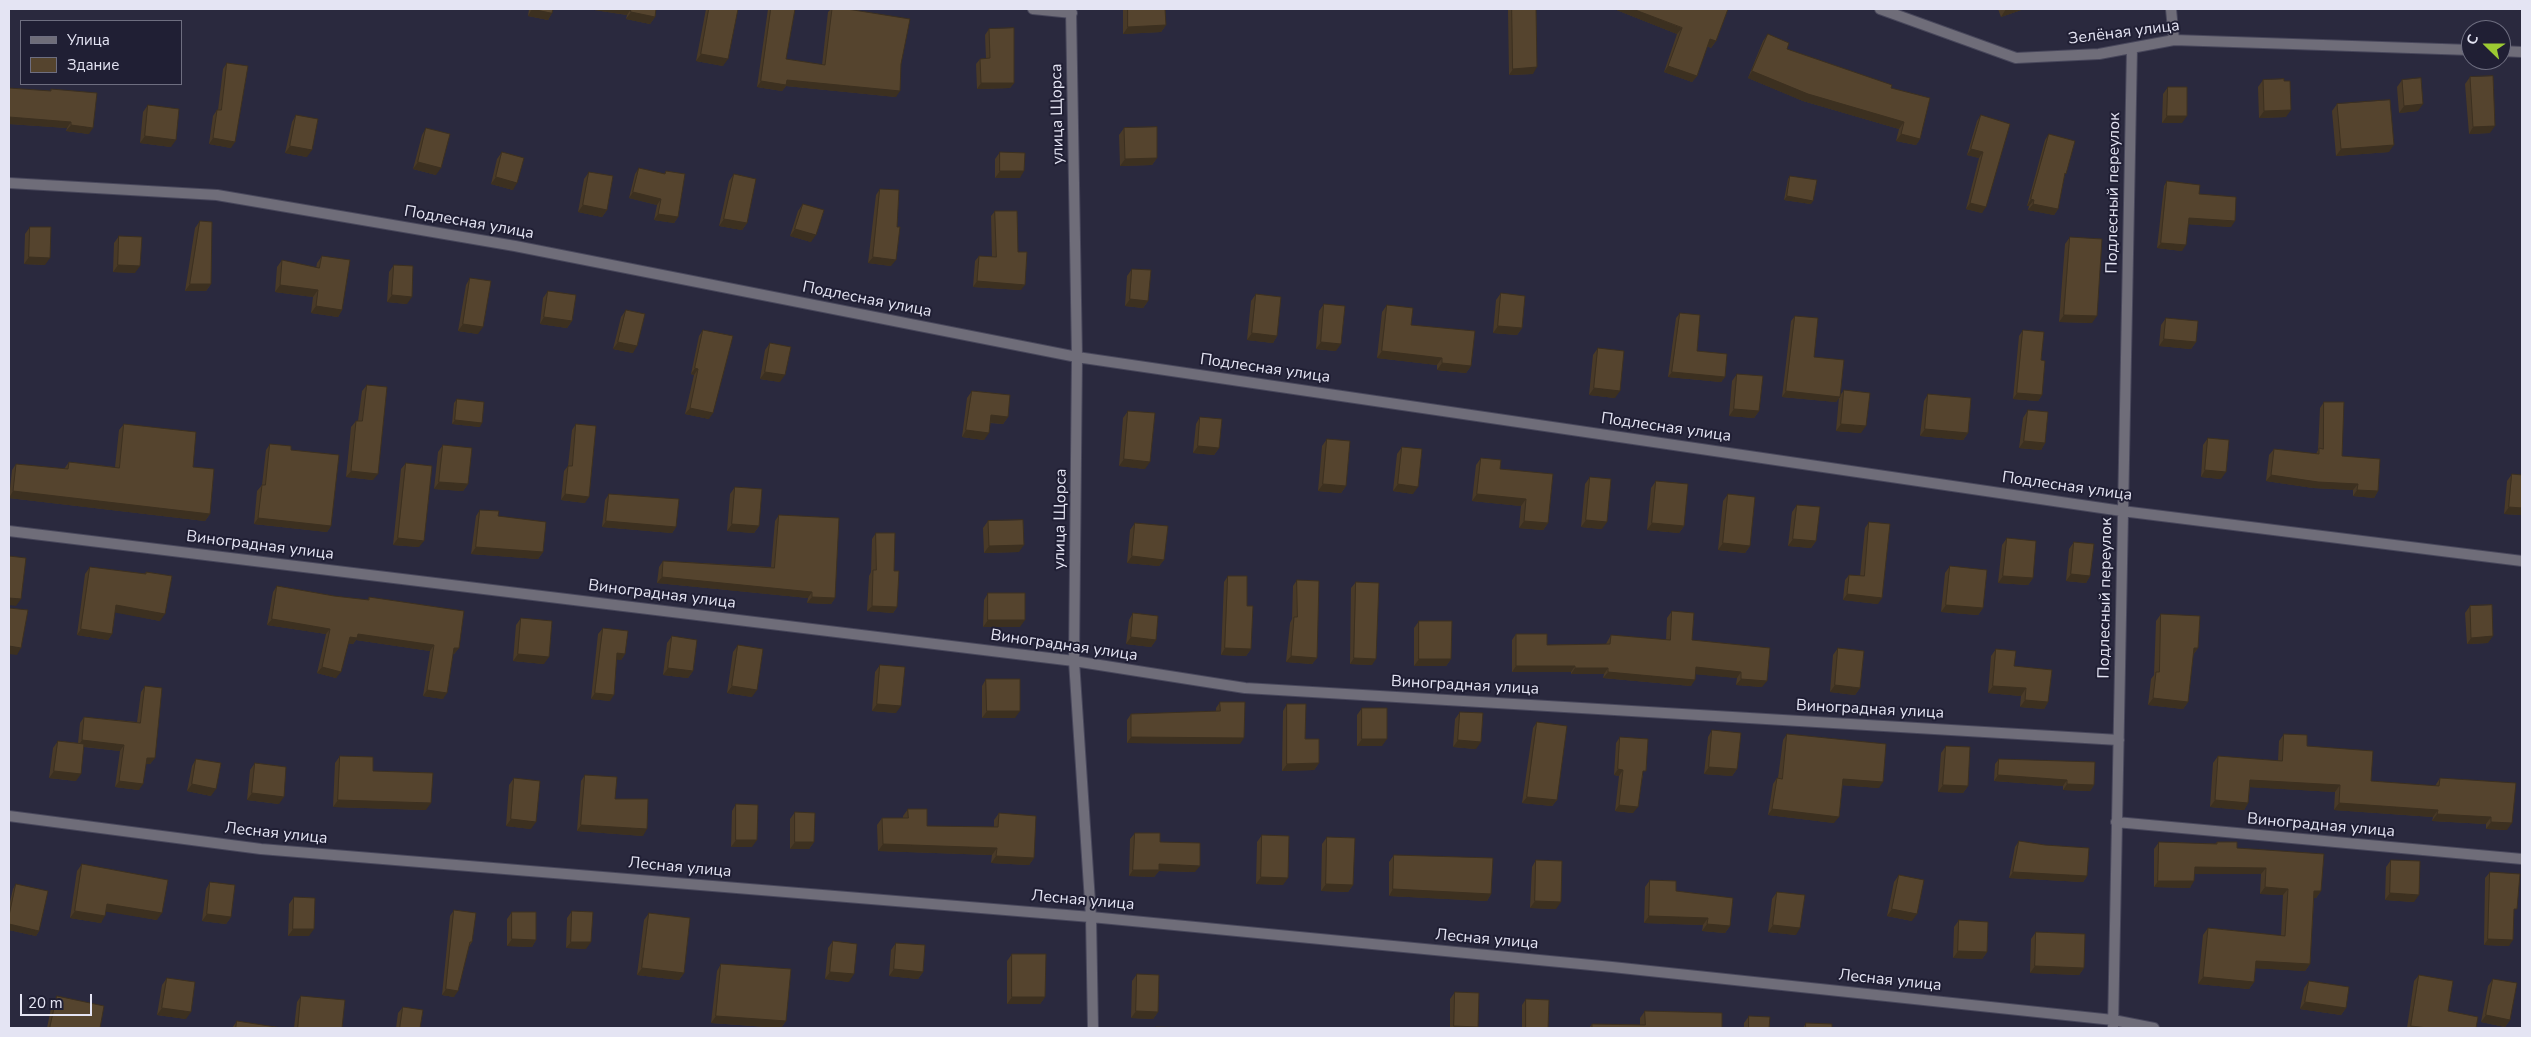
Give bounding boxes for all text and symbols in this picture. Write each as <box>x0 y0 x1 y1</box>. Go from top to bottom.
street label: Зелёная улица <box>2067 17 2181 49</box>
legend <box>20 20 182 85</box>
north arrow <box>2461 20 2511 70</box>
text: Улица <box>67 30 110 50</box>
text: С <box>2462 32 2483 48</box>
text: Здание <box>67 55 119 75</box>
street label: улица Щорса <box>1048 63 1068 165</box>
street label: Подлесный переулок <box>2103 112 2125 274</box>
street label: Подлесная улица <box>403 202 535 244</box>
street label: Подлесная улица <box>801 278 933 322</box>
street label: Подлесная улица <box>1199 350 1331 388</box>
street label: Подлесная улица <box>1600 409 1732 447</box>
street label: улица Щорса <box>1051 468 1071 570</box>
street label: Подлесная улица <box>2001 468 2133 506</box>
street label: Подлесный переулок <box>2095 517 2117 679</box>
street label: Виноградная улица <box>185 527 335 565</box>
street label: Виноградная улица <box>587 576 737 614</box>
street label: Виноградная улица <box>989 626 1139 666</box>
street label: Виноградная улица <box>1390 673 1540 699</box>
street label: Виноградная улица <box>1795 697 1945 723</box>
street label: Виноградная улица <box>2246 810 2396 842</box>
street label: Лесная улица <box>224 819 328 849</box>
street label: Лесная улица <box>628 854 732 882</box>
street label: Лесная улица <box>1031 887 1135 915</box>
street label: Лесная улица <box>1435 926 1539 954</box>
street label: Лесная улица <box>1838 966 1942 996</box>
scale bar <box>22 984 95 1016</box>
text: 20 m <box>28 993 63 1013</box>

